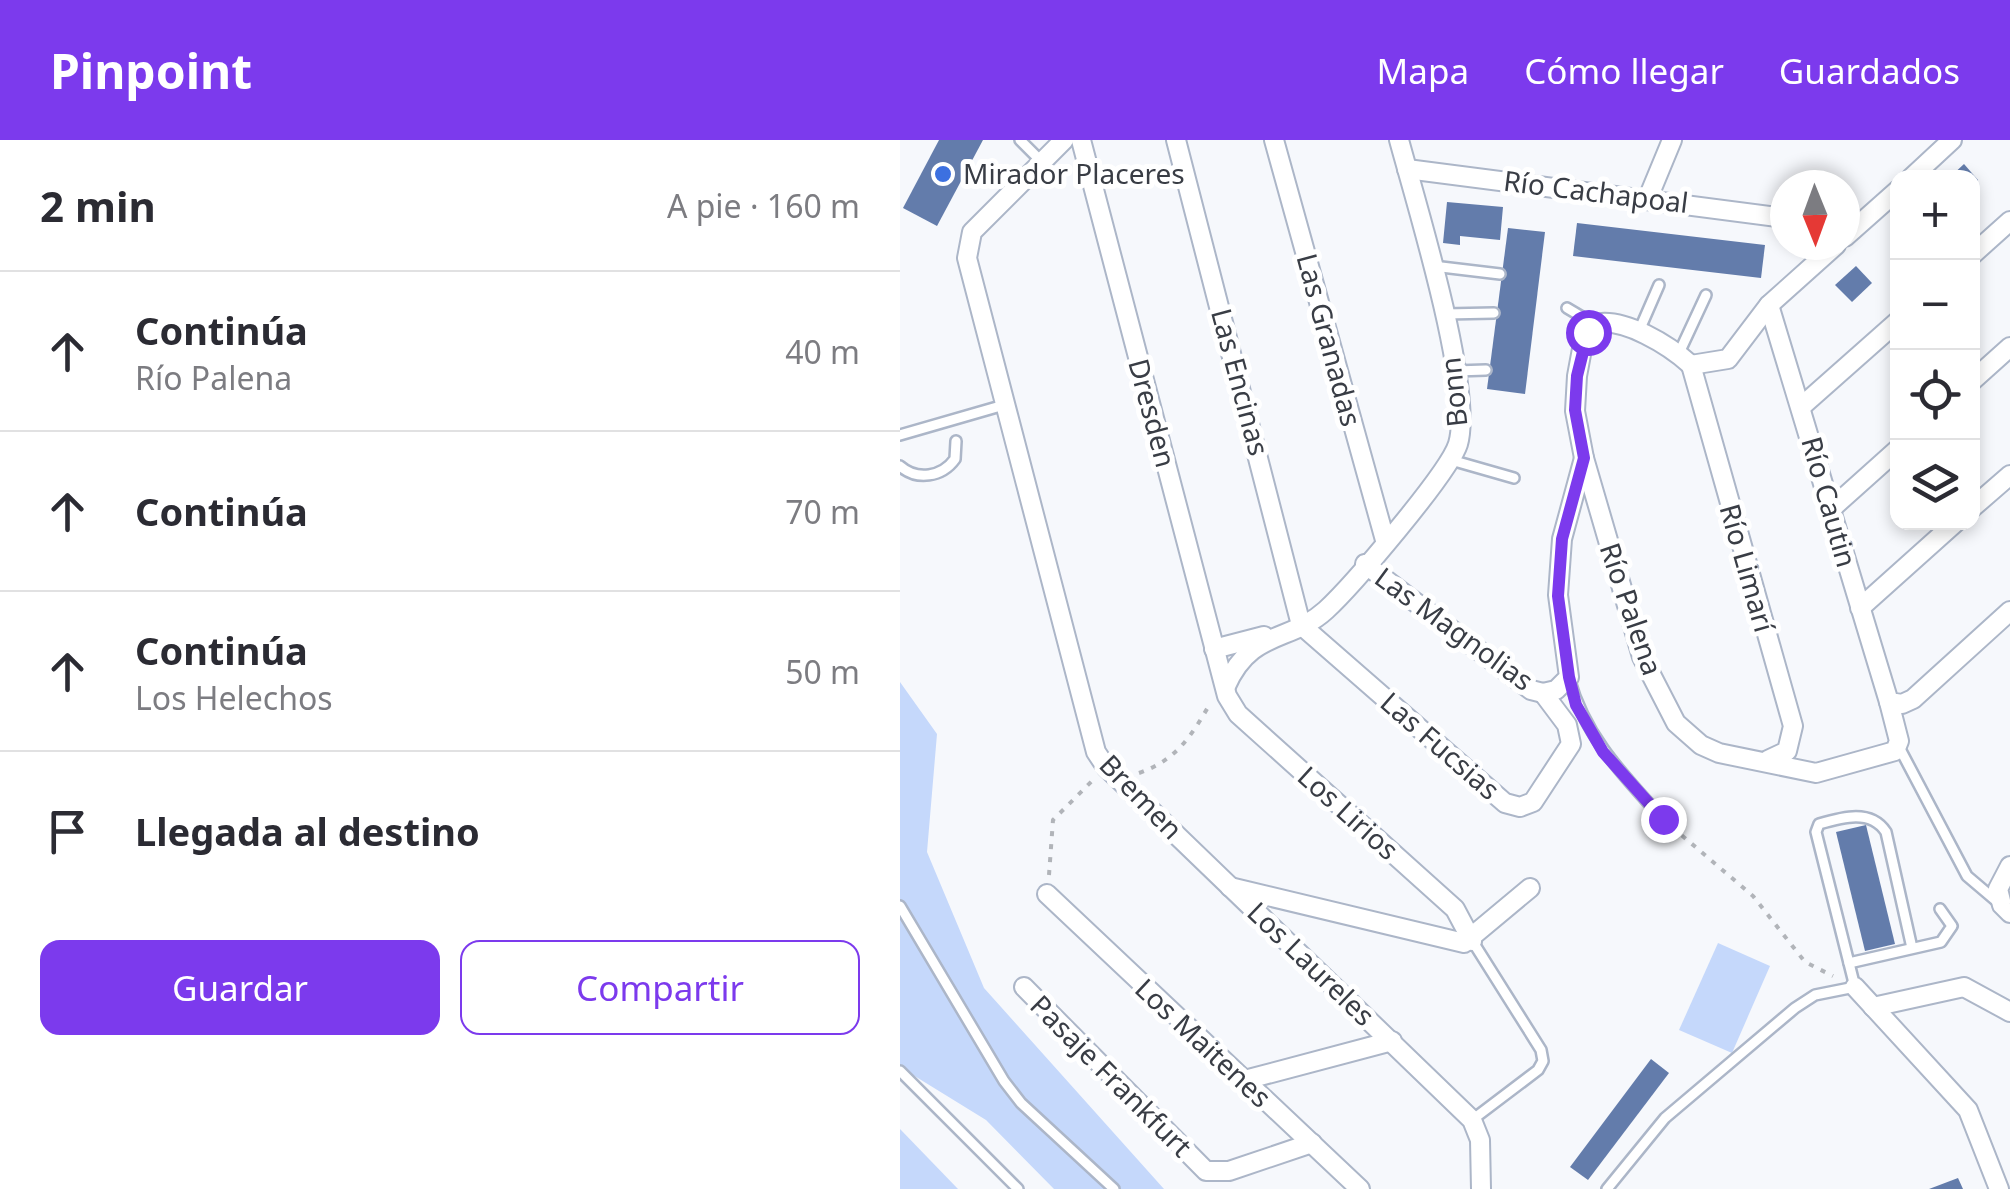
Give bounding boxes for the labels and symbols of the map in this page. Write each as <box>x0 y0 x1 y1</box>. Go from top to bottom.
place label: Mirador Placeres <box>963 154 1185 192</box>
street label: Río Cachapoal <box>1502 161 1691 221</box>
marker: Mirador Placeres <box>932 163 954 185</box>
north arrow <box>1770 170 1860 260</box>
street label: Las Granadas <box>1289 249 1371 430</box>
street label: Las Encinas <box>1203 304 1279 460</box>
route start <box>1566 310 1612 356</box>
street label: Dresden <box>1120 354 1186 471</box>
street label: Bonn <box>1430 355 1476 429</box>
street label: Río Cautin <box>1793 432 1867 571</box>
street label: Río Limarí <box>1712 499 1785 637</box>
street label: Río Palena <box>1592 537 1672 680</box>
street label: Las Magnolias <box>1368 558 1541 699</box>
street label: Las Fucsias <box>1373 683 1508 808</box>
street label: Bremen <box>1092 746 1192 847</box>
street label: Los Lirios <box>1290 757 1407 868</box>
route end <box>1641 797 1687 843</box>
street label: Los Laureles <box>1240 893 1384 1034</box>
street label: Los Maitenes <box>1127 969 1280 1115</box>
street label: Pasaje Frankfurt <box>1023 986 1201 1164</box>

